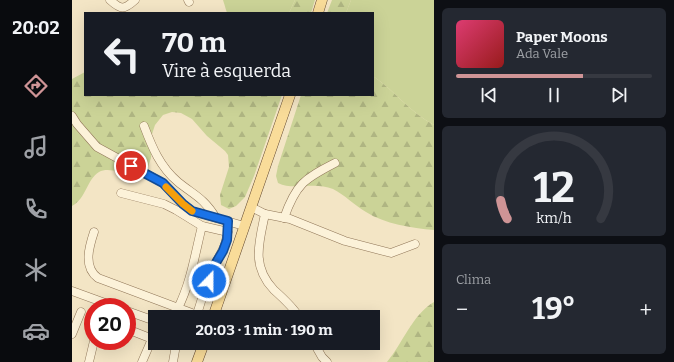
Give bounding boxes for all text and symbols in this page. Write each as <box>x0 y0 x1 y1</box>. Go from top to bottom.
text: 20:02 <box>12 17 60 39</box>
text: 70 m <box>162 26 226 59</box>
icon: left <box>96 28 148 80</box>
text: Paper Moons <box>516 28 608 46</box>
text: Ada Vale <box>516 46 568 61</box>
text: Vire à esquerda <box>162 60 291 82</box>
icon: directions <box>22 72 50 100</box>
icon: previous <box>478 84 500 106</box>
icon: pause <box>543 84 565 106</box>
icon: next <box>608 84 630 106</box>
icon: music <box>22 133 50 161</box>
pin <box>114 149 148 183</box>
icon: arrive <box>120 155 142 177</box>
text: 12 <box>533 163 575 213</box>
icon: phone <box>22 195 50 223</box>
text: km/h <box>536 210 572 227</box>
icon: climate <box>22 256 50 284</box>
position arrow <box>188 260 230 302</box>
text: Clima <box>456 272 491 287</box>
text: 19° <box>532 291 576 327</box>
text: − <box>456 296 468 323</box>
text: + <box>639 296 652 323</box>
speed limit sign: 20 <box>84 298 136 350</box>
icon: car <box>22 317 50 345</box>
text: 20:03 · 1 min · 190 m <box>195 321 333 339</box>

